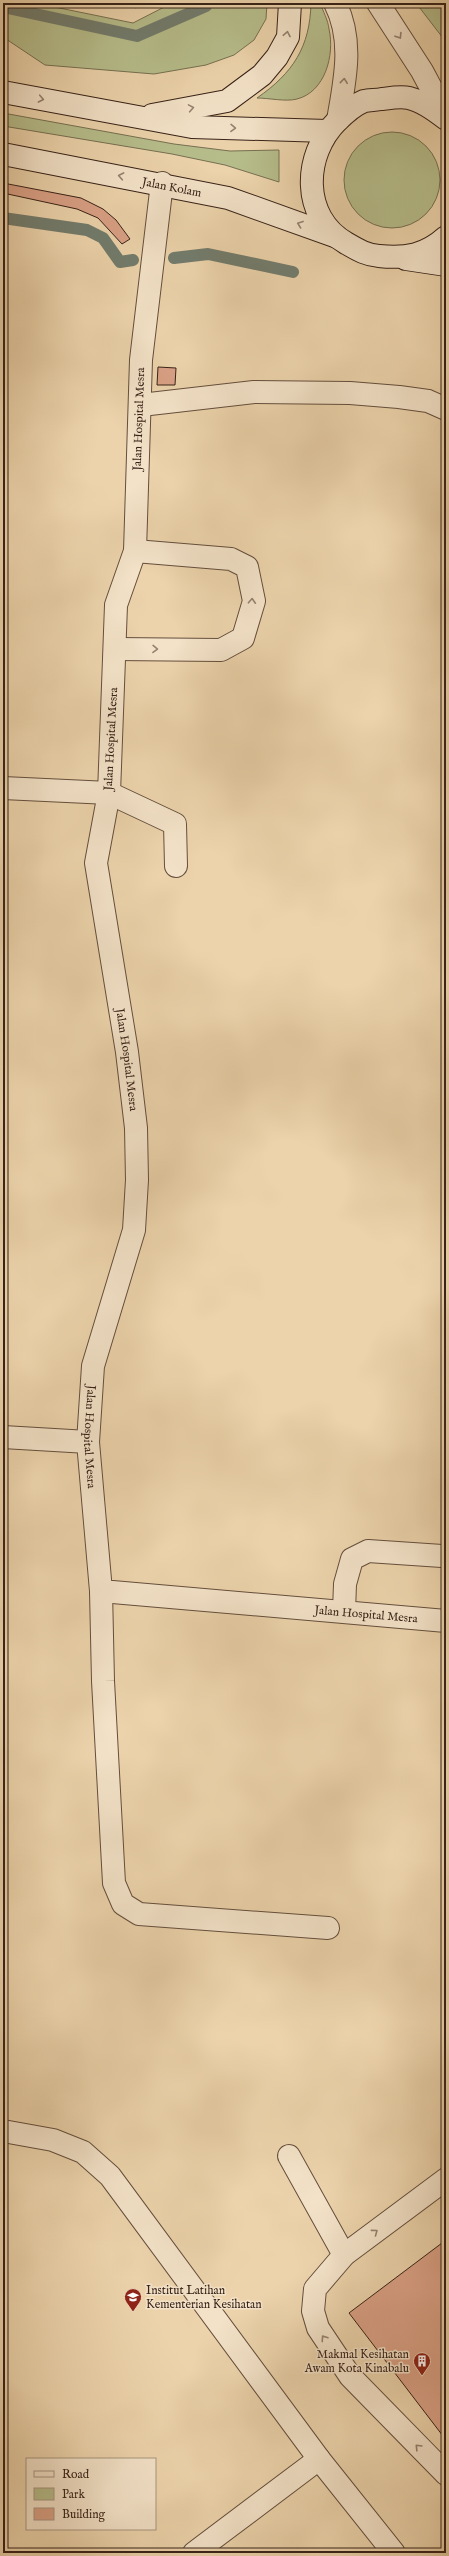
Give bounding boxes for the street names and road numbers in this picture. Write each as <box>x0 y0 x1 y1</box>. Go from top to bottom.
street label: Jalan Kolam <box>139 173 203 200</box>
street label: Jalan Hospital Mesra <box>130 366 149 473</box>
street label: Jalan Hospital Mesra <box>101 686 122 793</box>
street label: Jalan Hospital Mesra <box>111 1005 142 1113</box>
street label: Jalan Hospital Mesra <box>80 1383 100 1490</box>
street label: Jalan Hospital Mesra <box>312 1602 419 1626</box>

